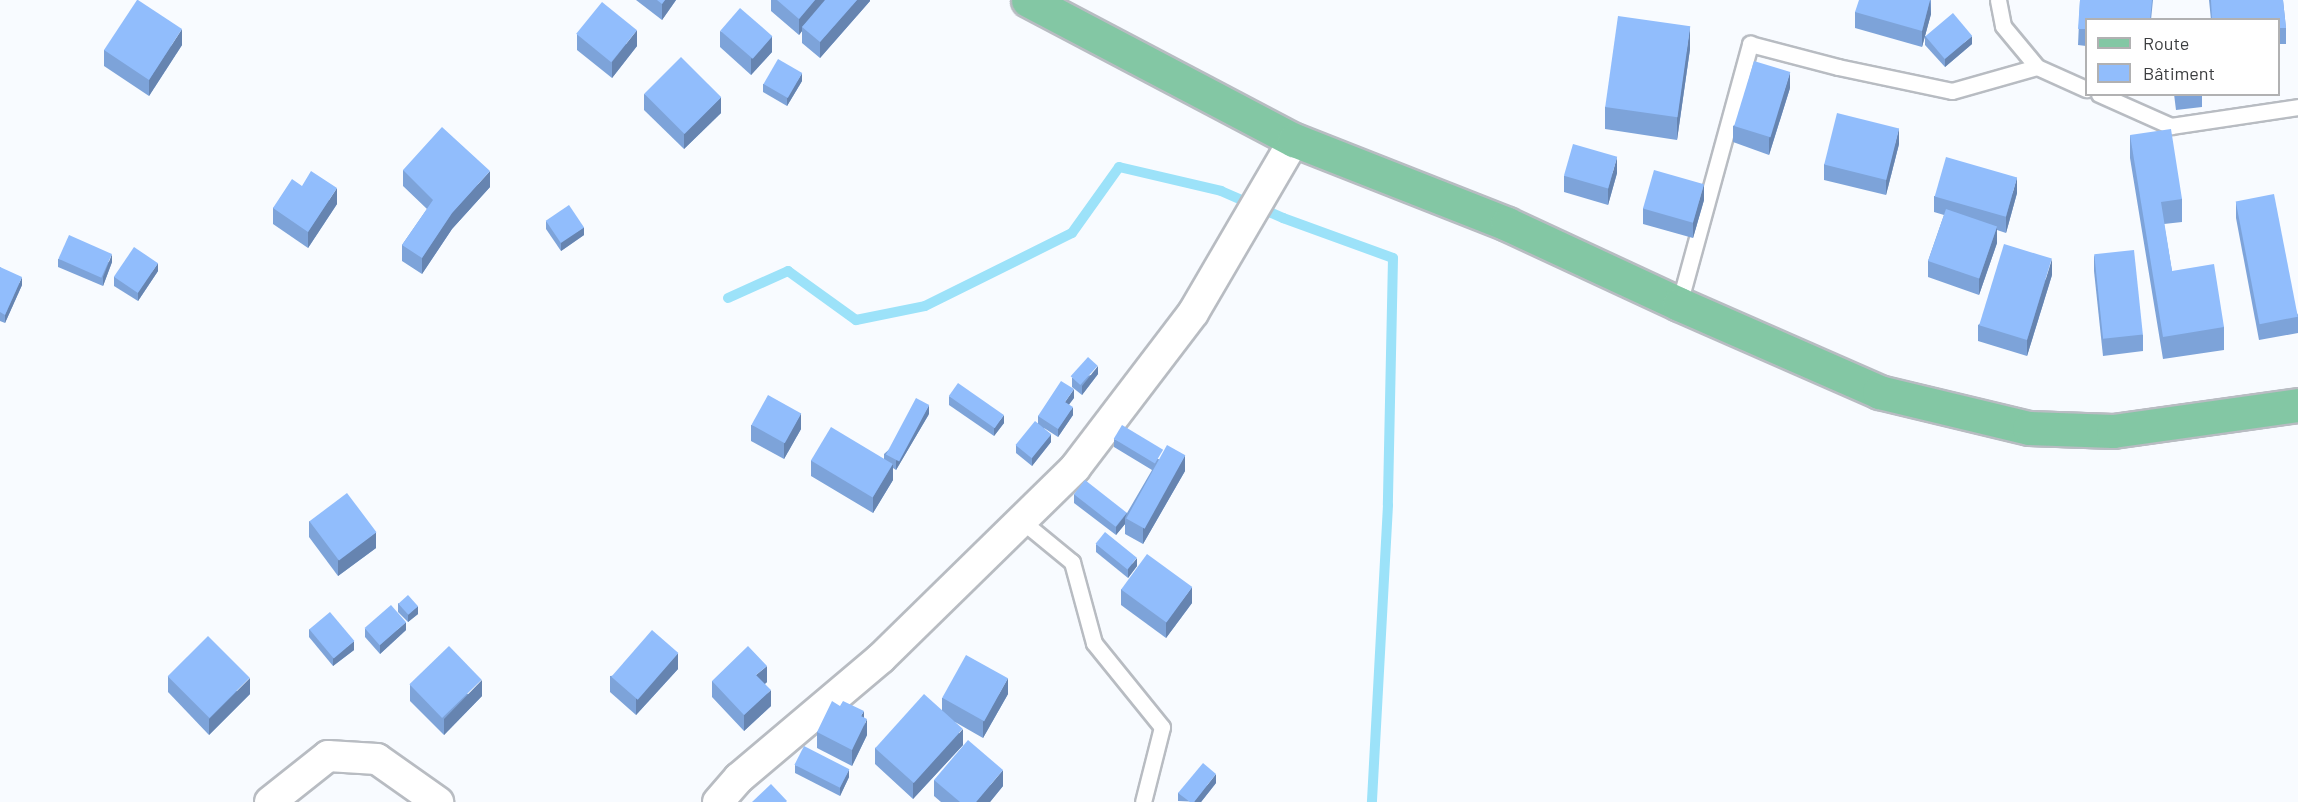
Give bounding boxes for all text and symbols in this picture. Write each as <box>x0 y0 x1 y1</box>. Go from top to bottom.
legend <box>2085 18 2280 96</box>
text: Route <box>2143 32 2189 54</box>
text: Bâtiment <box>2143 62 2215 84</box>

